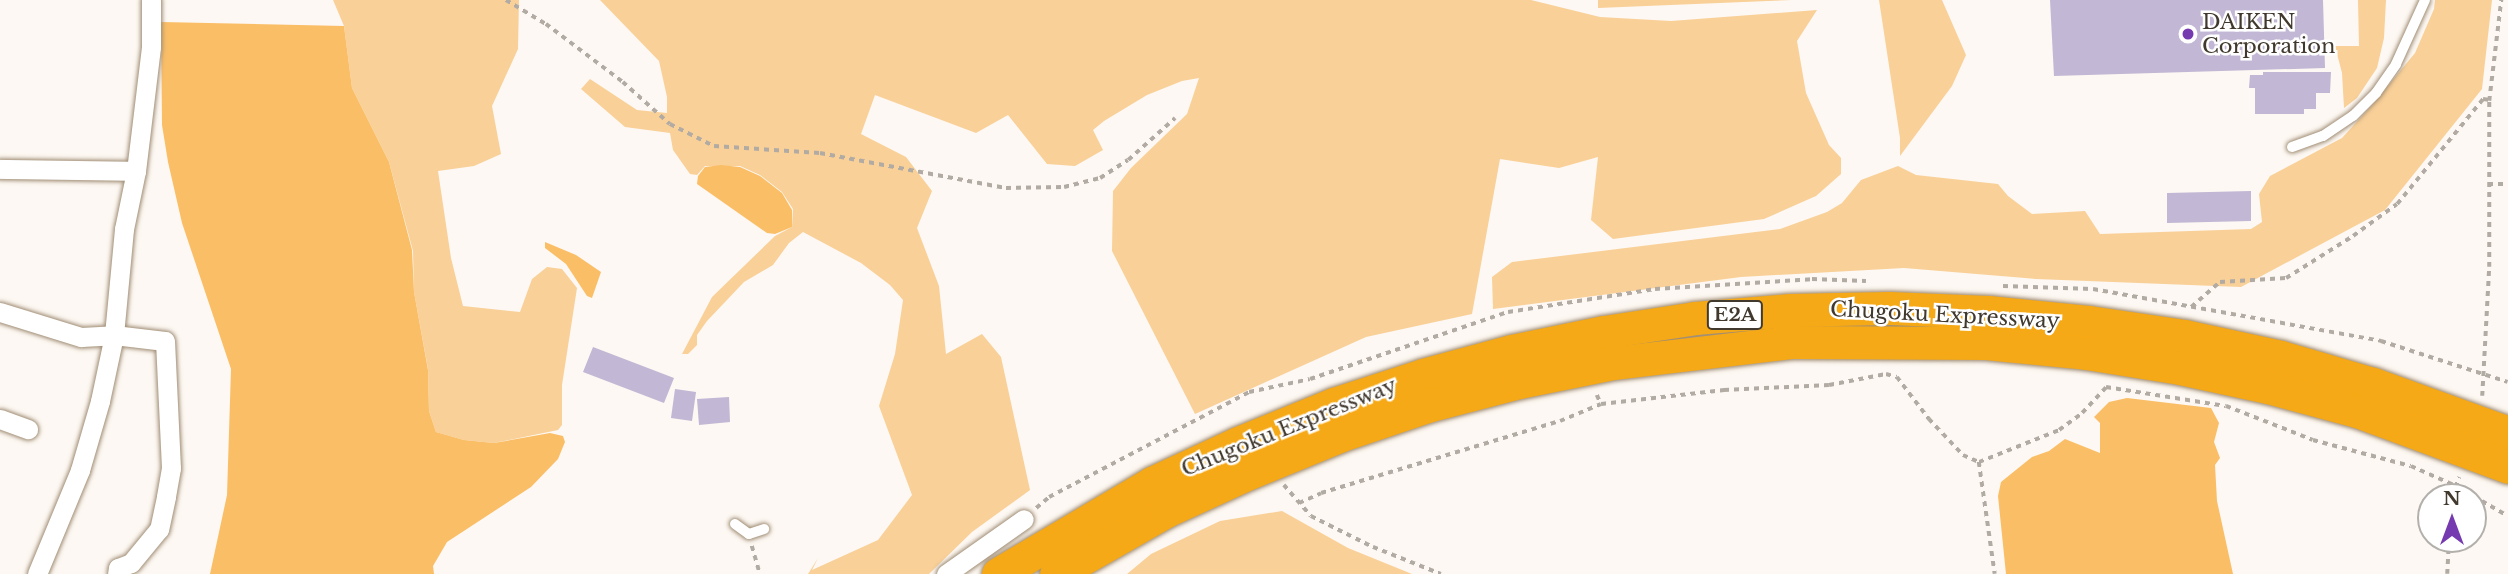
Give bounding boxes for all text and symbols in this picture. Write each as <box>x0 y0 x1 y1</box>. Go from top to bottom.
place label: DAIKEN Corporation <box>2202 9 2336 59</box>
marker: DAIKEN Corporation <box>2180 26 2196 42</box>
street label: Chugoku Expressway <box>1830 296 2060 334</box>
road number: E2A <box>1705 300 1765 330</box>
street label: Chugoku Expressway <box>1178 372 1400 482</box>
north arrow <box>2417 483 2487 553</box>
text: N <box>2443 487 2461 510</box>

